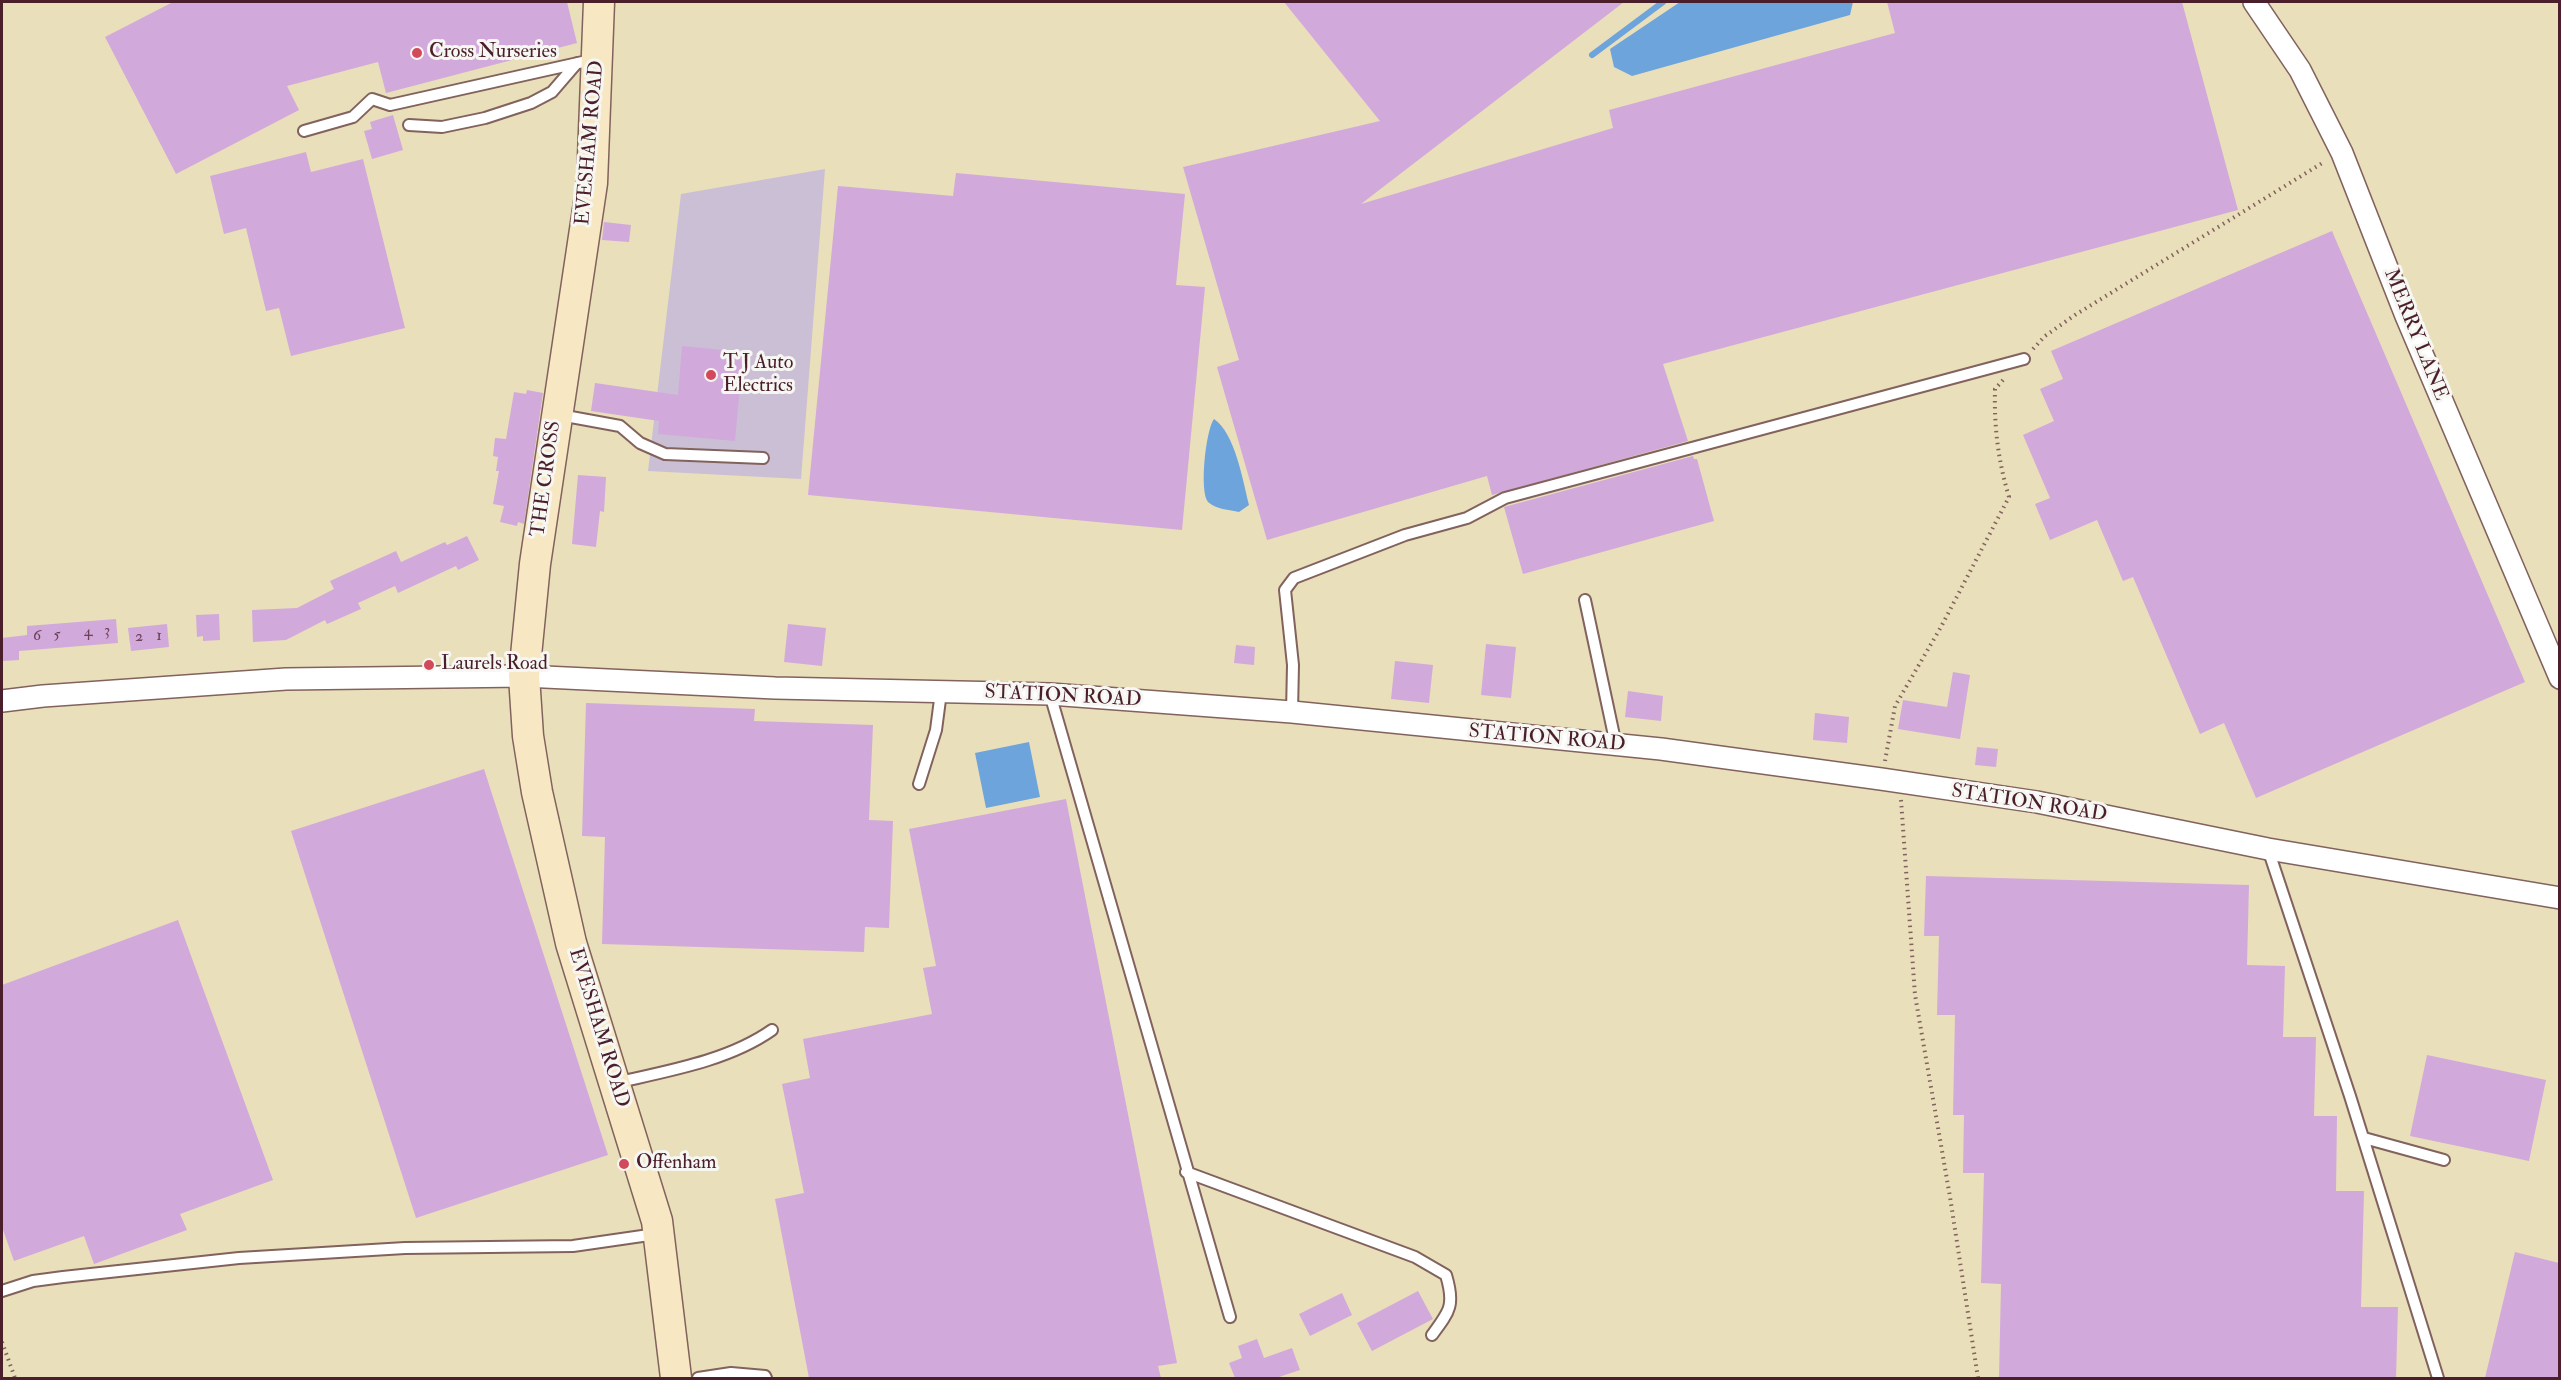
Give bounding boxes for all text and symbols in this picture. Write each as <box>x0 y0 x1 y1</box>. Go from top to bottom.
place label: Cross Nurseries <box>429 41 557 65</box>
marker: Cross Nurseries <box>410 46 424 60</box>
street label: EVESHAM ROAD <box>572 60 610 226</box>
street label: MERRY LANE <box>2378 266 2452 404</box>
place label: T J Auto Electrics <box>723 352 793 399</box>
marker: T J Auto Electrics <box>704 368 718 382</box>
street label: THE CROSS <box>527 419 567 539</box>
house number: 3 <box>104 622 110 642</box>
house number: 4 <box>84 623 92 643</box>
house number: 5 <box>53 626 61 646</box>
house number: 6 <box>33 627 41 647</box>
house number: 1 <box>156 627 162 647</box>
house number: 2 <box>135 628 143 648</box>
place label: Laurels Road <box>441 653 548 677</box>
marker: Laurels Road <box>422 658 436 672</box>
street label: STATION ROAD <box>984 681 1142 713</box>
street label: STATION ROAD <box>1468 720 1626 758</box>
street label: STATION ROAD <box>1949 780 2109 828</box>
street label: EVESHAM ROAD <box>562 945 634 1111</box>
place label: Offenham <box>636 1152 717 1176</box>
marker: Offenham <box>617 1157 631 1171</box>

